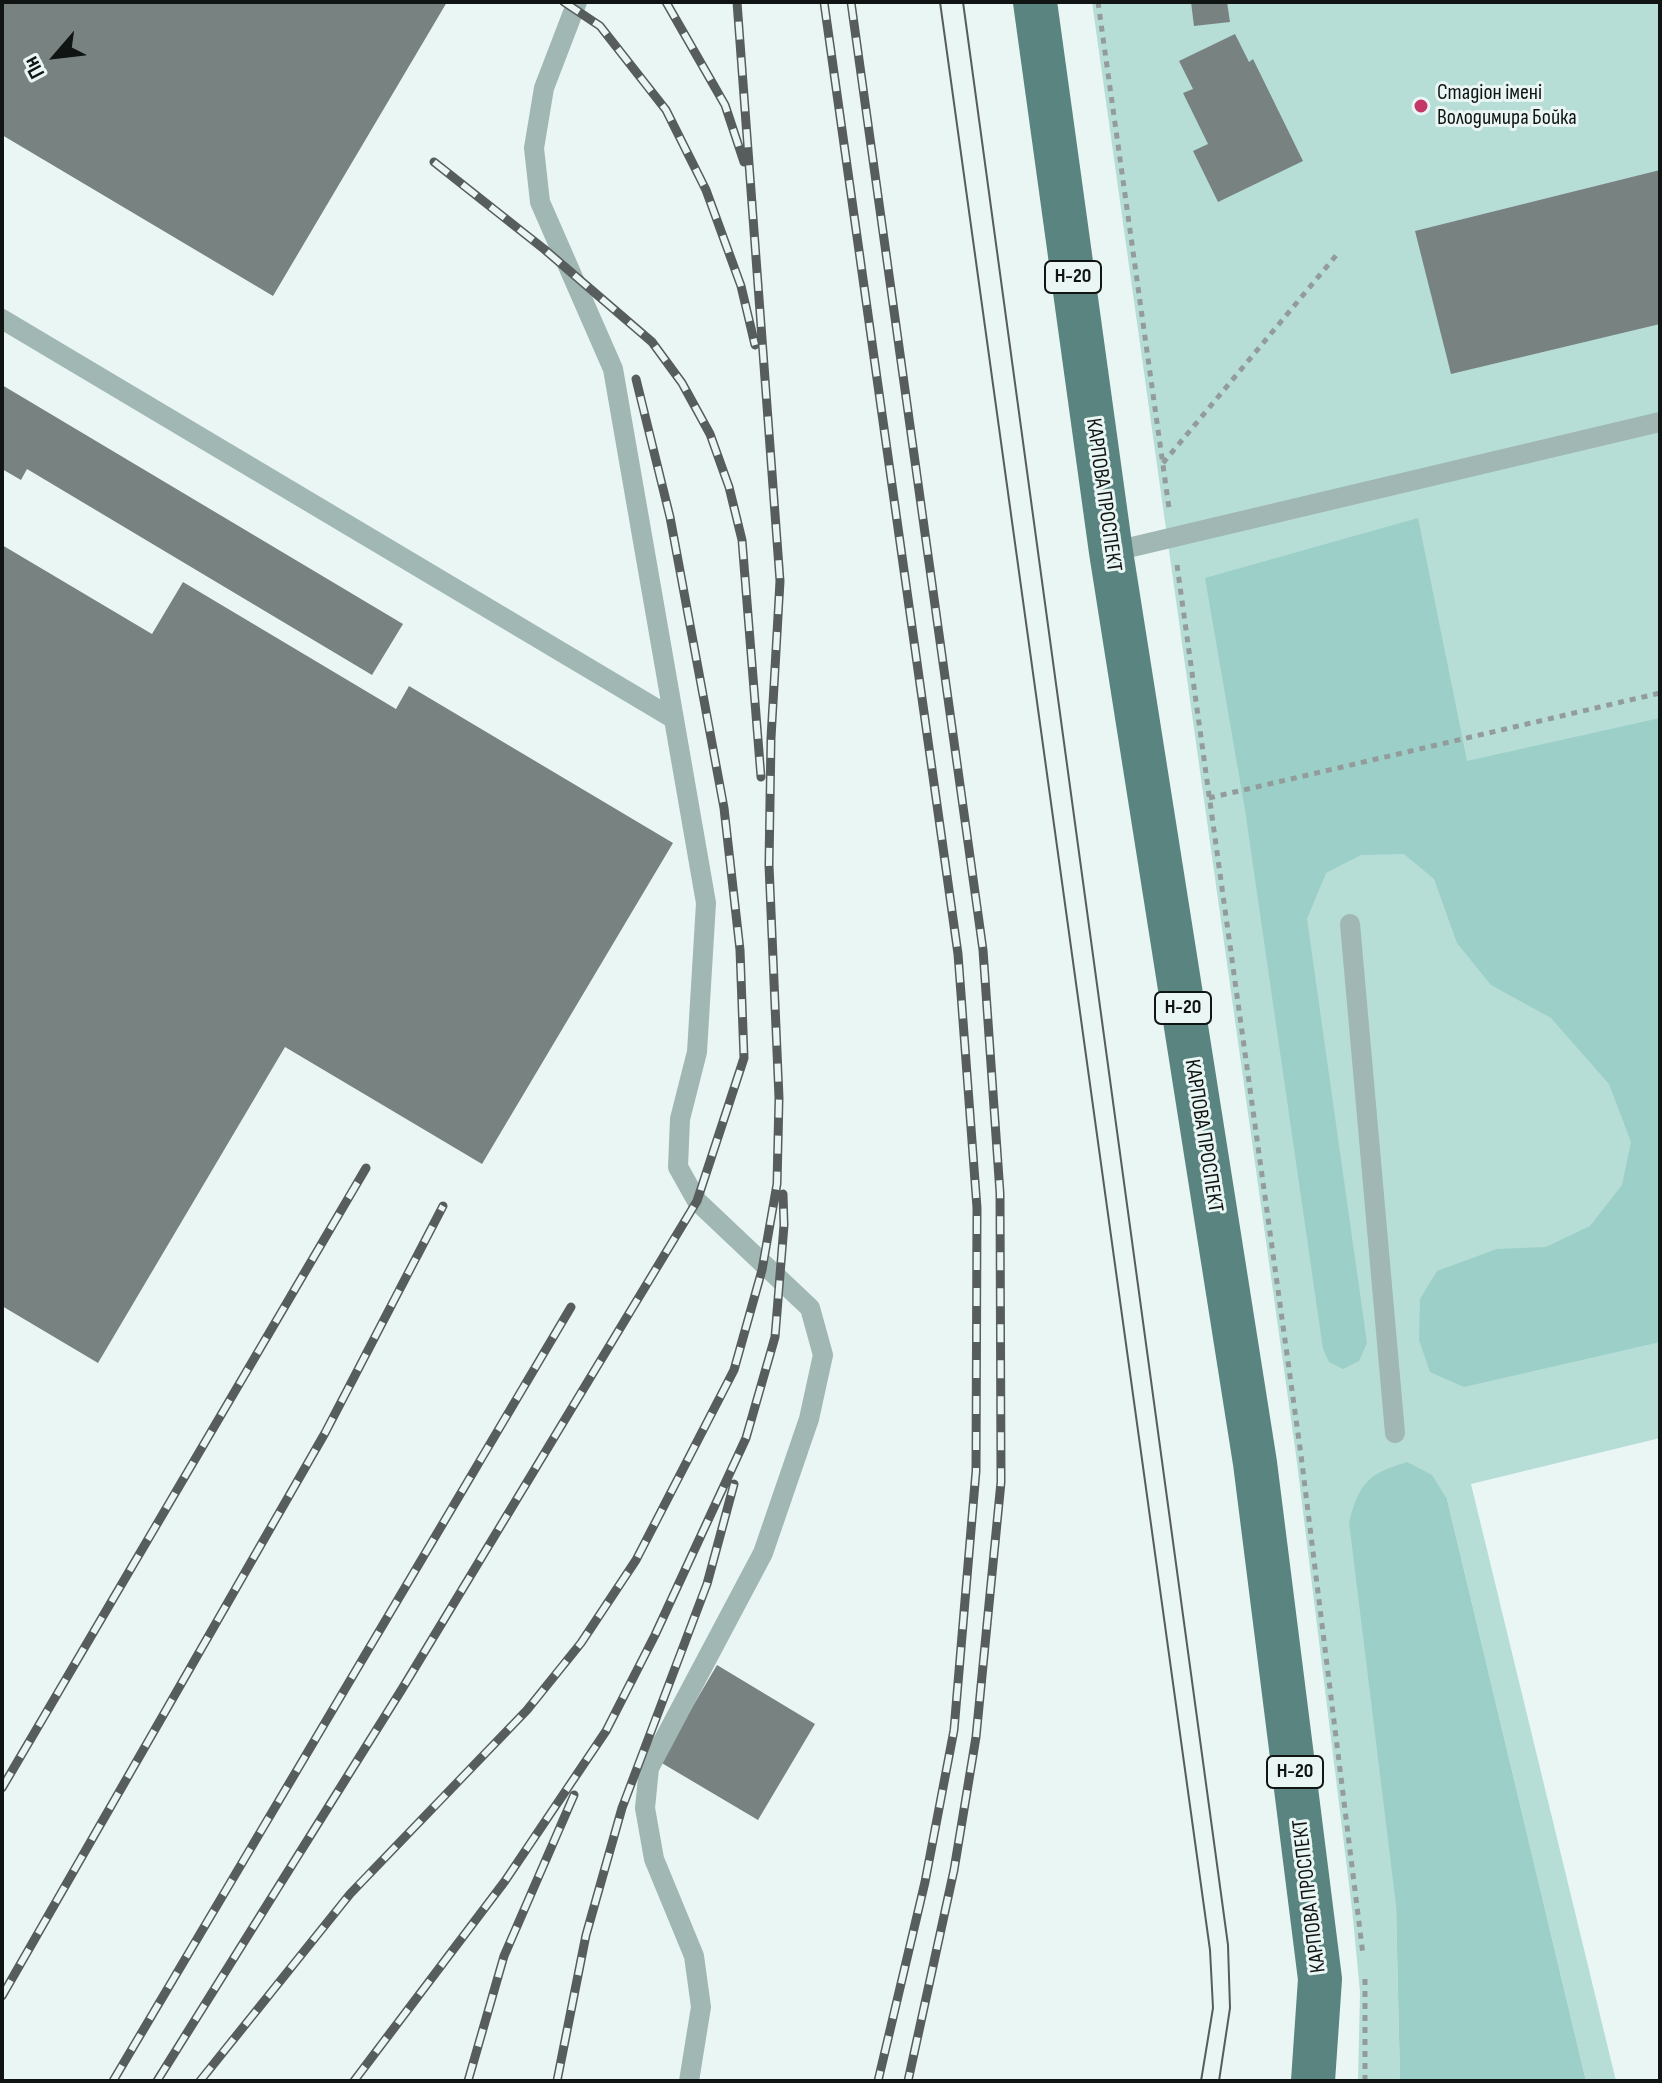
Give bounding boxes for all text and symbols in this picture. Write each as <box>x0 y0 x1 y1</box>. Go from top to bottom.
north arrow <box>16 16 96 96</box>
text: Пн <box>17 52 51 83</box>
place label: Стадіон імені Володимира Бойка <box>1437 80 1577 132</box>
marker: Стадіон імені Володимира Бойка <box>1412 97 1430 115</box>
road number: Н-20 <box>1045 261 1101 293</box>
street label: КАРПОВА ПРОСПЕКТ <box>1079 417 1127 573</box>
road number: Н-20 <box>1155 992 1211 1024</box>
street label: КАРПОВА ПРОСПЕКТ <box>1178 1058 1228 1214</box>
road number: Н-20 <box>1267 1756 1323 1788</box>
street label: КАРПОВА ПРОСПЕКТ <box>1287 1818 1333 1974</box>

